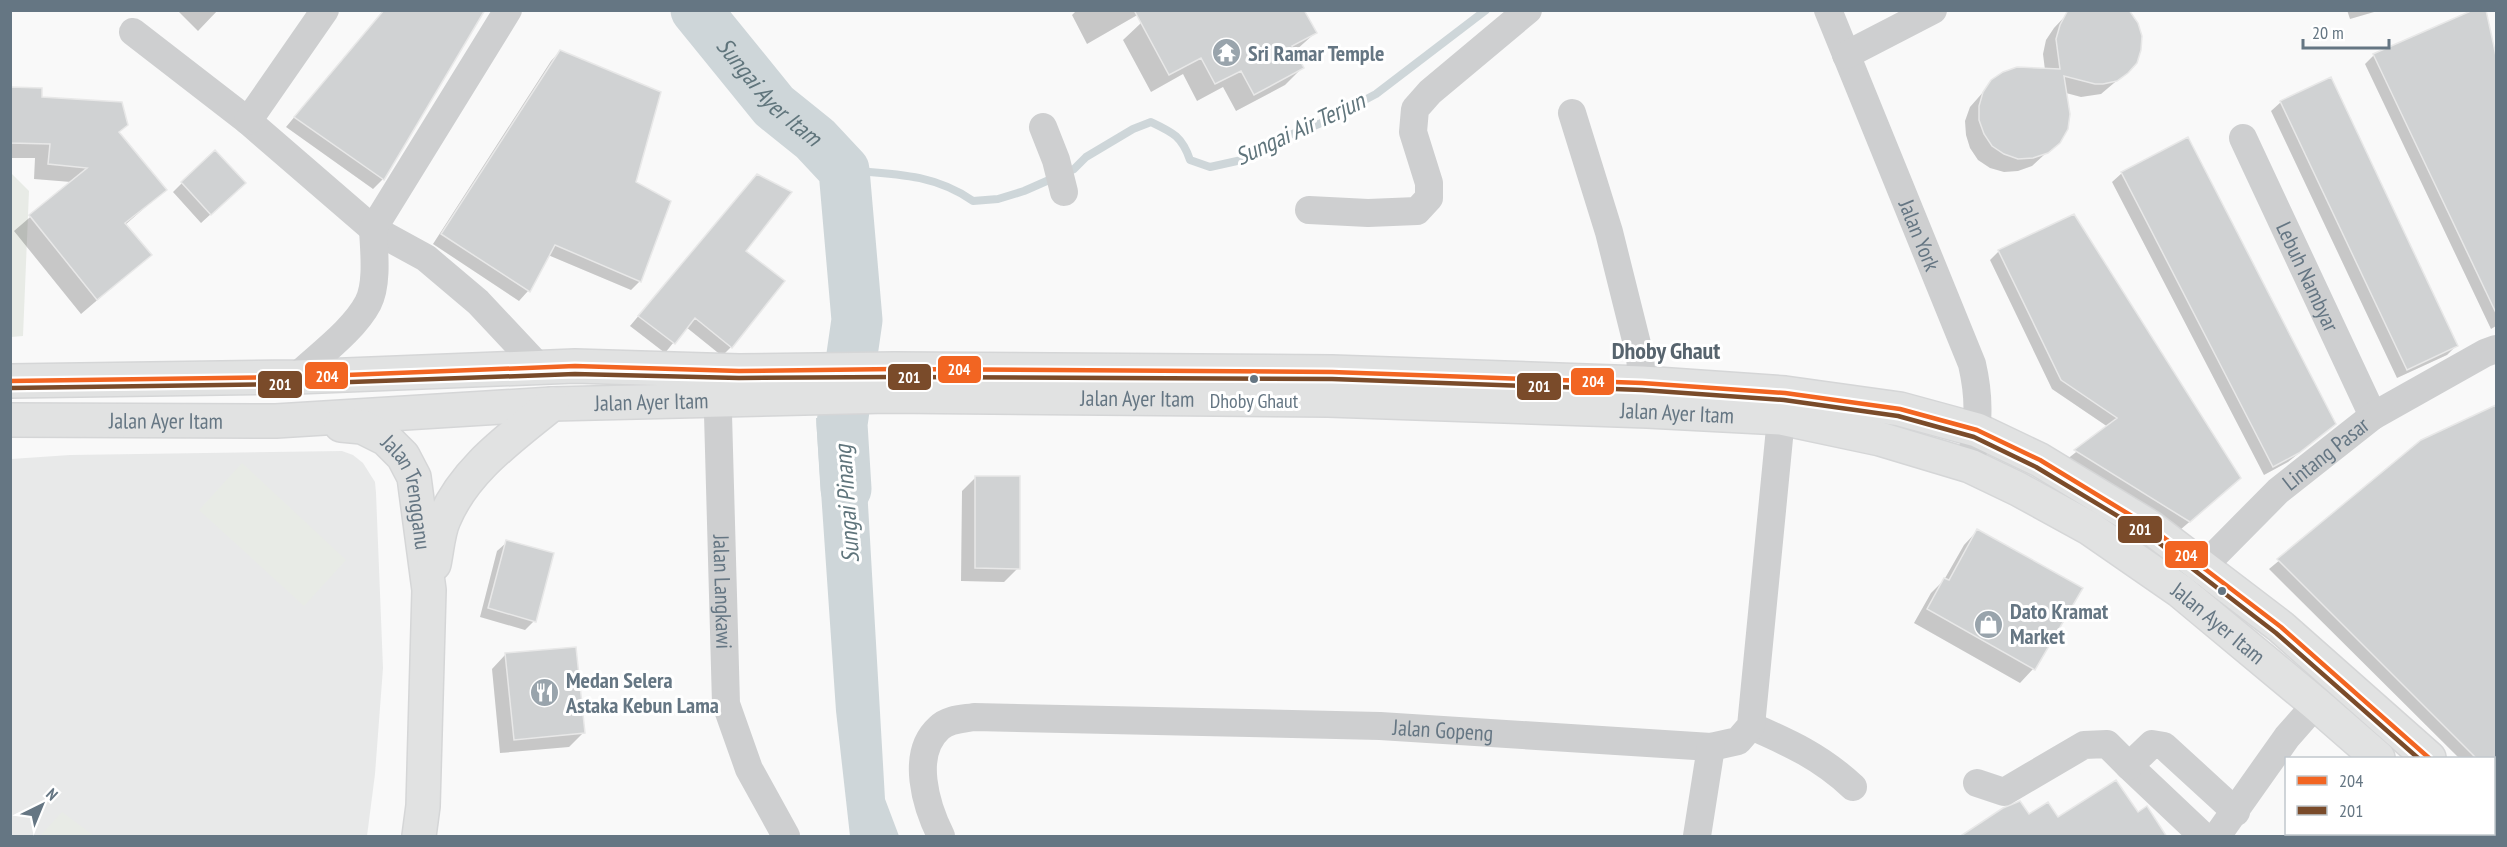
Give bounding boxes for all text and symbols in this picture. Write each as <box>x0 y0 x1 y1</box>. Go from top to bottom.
scale bar <box>2303 12 2388 50</box>
text: 20 m <box>2312 21 2344 44</box>
water label: Sungai Ayer Itam <box>710 31 829 154</box>
temple icon: Sri Ramar Temple <box>1211 37 1243 69</box>
place label: Sri Ramar Temple <box>1248 39 1384 67</box>
water label: Sungai Air Terjun <box>1230 84 1371 172</box>
street label: Jalan York <box>1892 194 1947 275</box>
street label: Lebuh Nambyar <box>2270 217 2346 336</box>
district label: Dhoby Ghaut <box>1612 335 1720 366</box>
line badge: 204 <box>937 355 982 384</box>
text: 204 <box>948 359 971 379</box>
line badge: 204 <box>304 361 349 390</box>
line badge: 201 <box>887 363 932 391</box>
text: 204 <box>316 366 339 386</box>
text: 201 <box>898 367 920 387</box>
line badge: 204 <box>1570 367 1615 396</box>
line badge: 201 <box>257 370 303 399</box>
text: 204 <box>1582 371 1605 391</box>
line badge: 201 <box>1516 372 1562 401</box>
marker: Dhoby Ghaut <box>1248 373 1260 385</box>
text: 201 <box>269 374 291 394</box>
text: 201 <box>1528 376 1550 396</box>
street label: Jalan Ayer Itam <box>1079 384 1194 413</box>
street label: Jalan Ayer Itam <box>593 386 709 417</box>
place label: Dhoby Ghaut <box>1210 388 1299 414</box>
street label: Jalan Ayer Itam <box>1619 396 1735 430</box>
street label: Jalan Ayer Itam <box>108 406 223 435</box>
street label: Lintang Pasar <box>2277 411 2375 496</box>
street label: Jalan Trengganu <box>375 428 438 551</box>
water label: Sungai Pinang <box>827 442 866 564</box>
line badge: 201 <box>2117 515 2163 544</box>
text: 201 <box>2129 519 2151 539</box>
street label: Jalan Langkawi <box>707 533 738 649</box>
line badge: 204 <box>2164 540 2209 569</box>
text: 204 <box>2175 545 2198 565</box>
street label: Jalan Ayer Itam <box>2165 575 2271 670</box>
unlabelled marker <box>2216 585 2228 597</box>
place label: Dato Kramat Market <box>2010 597 2109 650</box>
shop icon: Dato Kramat Market <box>1973 608 2005 640</box>
place label: Medan Selera Astaka Kebun Lama <box>565 666 719 719</box>
restaurant icon: Medan Selera Astaka Kebun Lama <box>529 677 561 709</box>
street label: Jalan Gopeng <box>1391 713 1494 747</box>
legend <box>2285 757 2495 835</box>
text: 204 <box>2339 769 2363 792</box>
north arrow <box>12 775 72 835</box>
text: N <box>42 784 62 804</box>
text: 201 <box>2339 799 2363 822</box>

